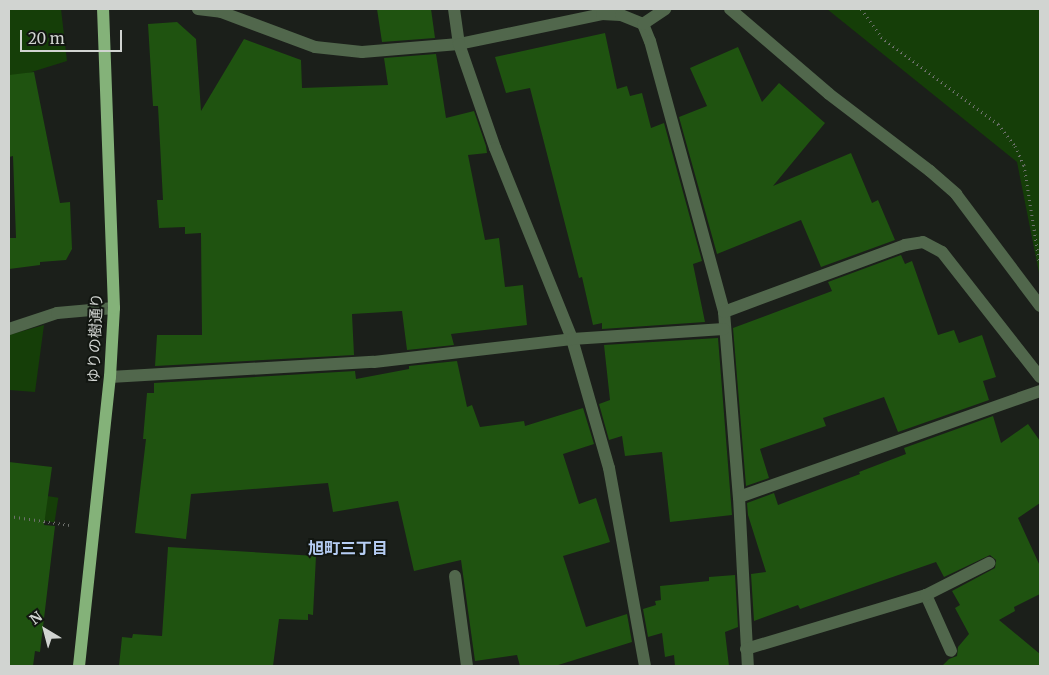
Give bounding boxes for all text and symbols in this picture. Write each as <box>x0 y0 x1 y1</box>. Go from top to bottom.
scale bar <box>22 20 125 52</box>
text: 20 m <box>28 29 65 48</box>
street label: ゆりの樹通り <box>84 293 106 383</box>
district label: 旭町三丁目 <box>308 538 388 558</box>
north arrow <box>20 605 70 655</box>
text: N <box>26 608 46 629</box>

